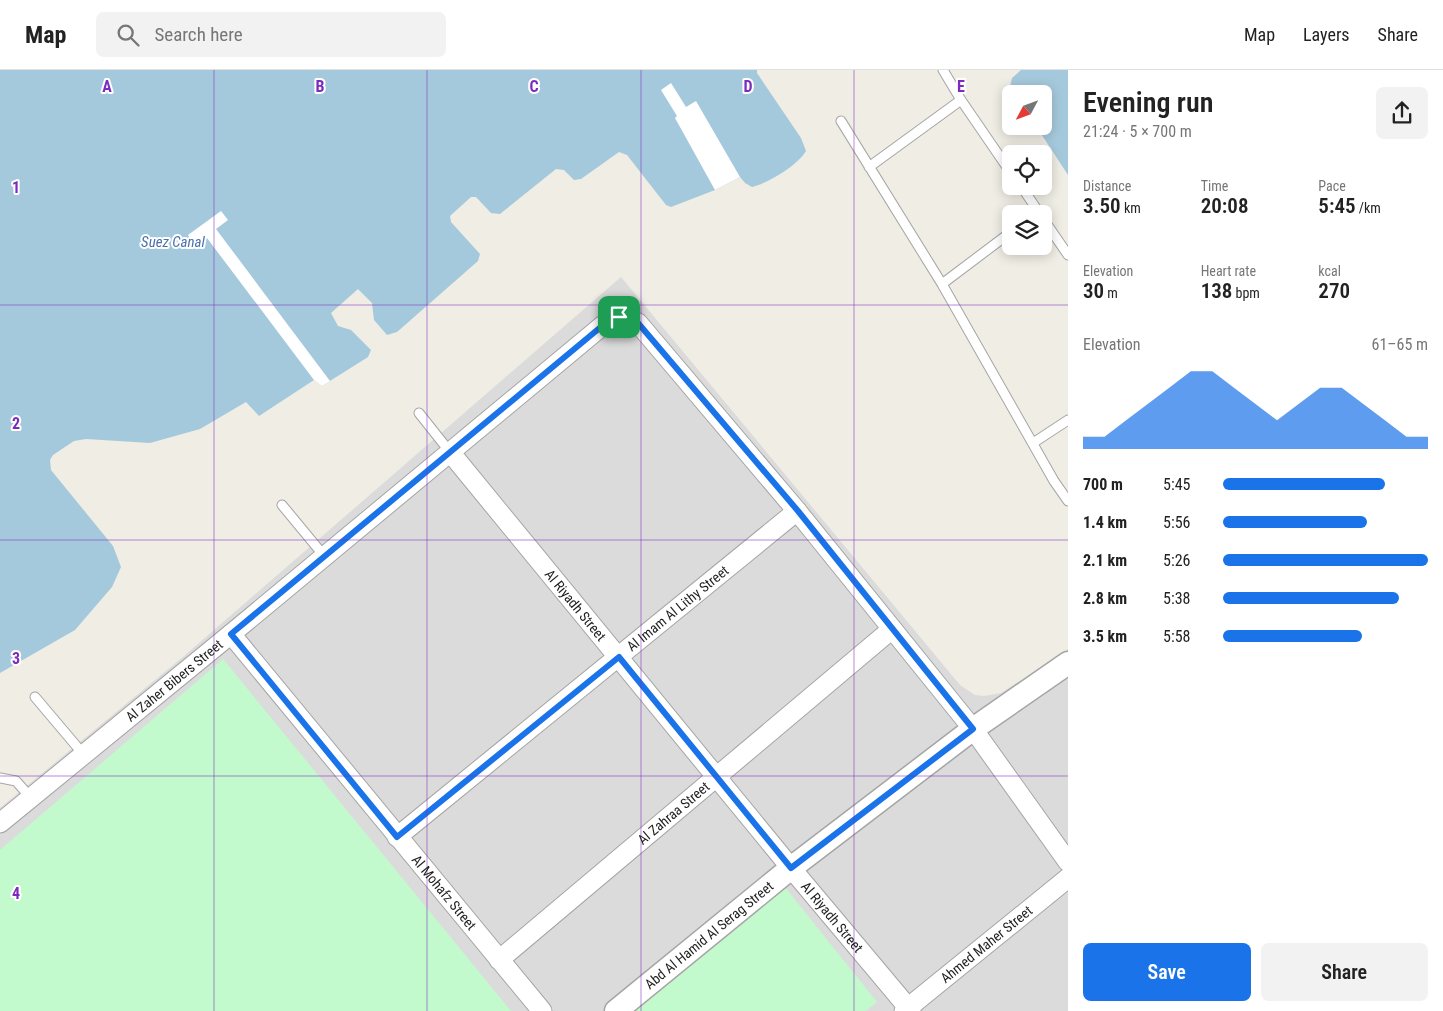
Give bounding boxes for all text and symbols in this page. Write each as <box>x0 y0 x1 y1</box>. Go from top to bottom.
search box <box>96 12 446 57</box>
text: Map <box>25 21 66 49</box>
icon: search <box>114 21 142 49</box>
text: Search here <box>154 23 243 46</box>
text: Map <box>1244 24 1275 45</box>
text: Layers <box>1303 24 1350 45</box>
text: Share <box>1378 24 1418 45</box>
text: A <box>102 77 112 96</box>
text: B <box>316 77 325 96</box>
text: C <box>529 77 539 96</box>
text: D <box>743 77 753 96</box>
text: E <box>957 77 965 96</box>
north arrow <box>1002 85 1052 135</box>
map controls <box>1002 85 1052 255</box>
text: Evening run <box>1083 86 1213 119</box>
button: share <box>1376 87 1428 139</box>
text: 21:24 · 5 × 700 m <box>1083 122 1192 141</box>
button: locate <box>1002 145 1052 195</box>
text: 1 <box>12 178 20 197</box>
text: Distance <box>1083 178 1131 194</box>
text: Time <box>1201 178 1228 194</box>
text: Pace <box>1318 178 1346 194</box>
text: 3.50 <box>1083 194 1121 218</box>
text: 20:08 <box>1201 194 1248 218</box>
text: 5:45 <box>1318 194 1356 218</box>
text: km <box>1121 200 1141 216</box>
text: /km <box>1356 200 1381 216</box>
button: layers <box>1002 205 1052 255</box>
water label: Suez Canal <box>141 233 206 251</box>
text: Elevation <box>1083 263 1133 279</box>
text: Heart rate <box>1201 263 1256 279</box>
text: kcal <box>1318 263 1341 279</box>
text: 30 <box>1083 279 1104 303</box>
text: 138 <box>1201 279 1232 303</box>
text: 270 <box>1318 279 1350 303</box>
text: m <box>1104 285 1118 301</box>
text: bpm <box>1232 285 1260 301</box>
pin <box>598 296 640 338</box>
icon: arrive <box>605 303 633 331</box>
text: Elevation <box>1083 335 1141 354</box>
text: 61–65 m <box>1372 335 1428 354</box>
text: 2 <box>12 414 20 433</box>
text: 700 m <box>1083 475 1123 494</box>
text: 5:45 <box>1163 475 1190 494</box>
text: 1.4 km <box>1083 513 1127 532</box>
text: 5:56 <box>1163 513 1190 532</box>
text: 2.1 km <box>1083 551 1127 570</box>
text: 5:26 <box>1163 551 1190 570</box>
street label: Al Imam Al Lithy Street <box>624 562 732 654</box>
street label: Al Riyadh Street <box>542 566 609 644</box>
text: 2.8 km <box>1083 589 1127 608</box>
text: 5:38 <box>1163 589 1190 608</box>
text: 3.5 km <box>1083 627 1127 646</box>
text: 5:58 <box>1163 627 1190 646</box>
street label: Al Zaher Bibers Street <box>122 636 226 725</box>
text: 3 <box>12 649 20 668</box>
street label: Al Zahraa Street <box>634 778 713 848</box>
street label: Al Mohafz Street <box>409 852 480 933</box>
street label: Abd Al Hamid Al Serag Street <box>642 878 776 992</box>
street label: Al Riyadh Street <box>798 878 866 956</box>
text: 4 <box>12 884 20 903</box>
street label: Ahmed Maher Street <box>937 902 1035 986</box>
button: Save <box>1083 943 1251 1001</box>
button: Share <box>1261 943 1428 1001</box>

